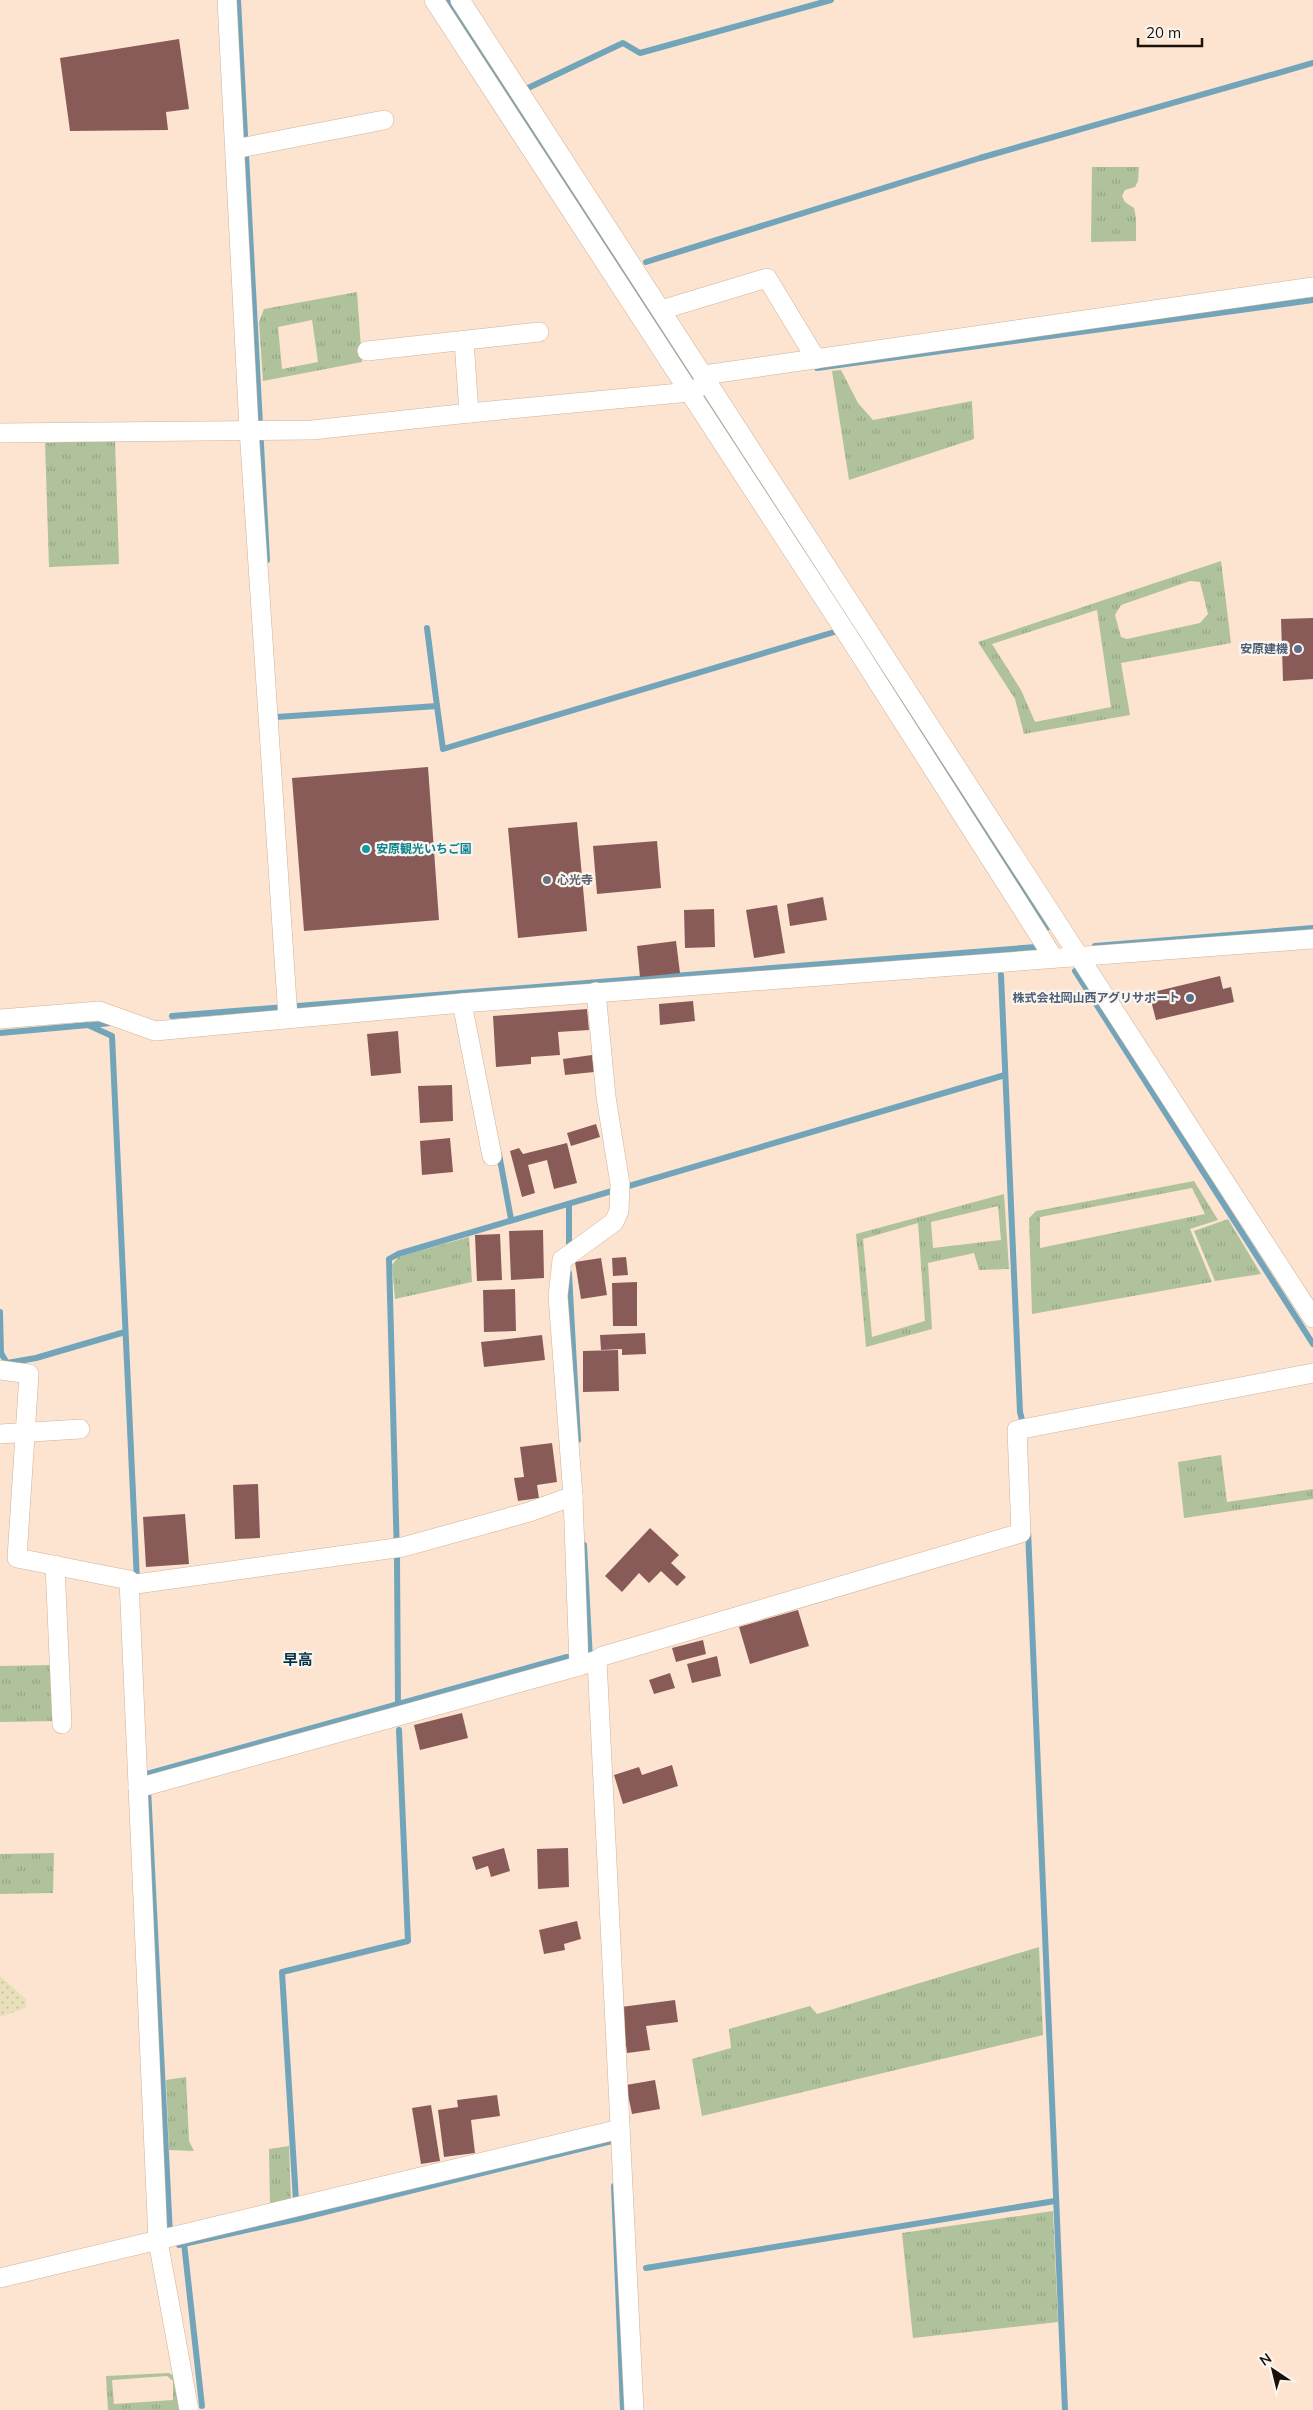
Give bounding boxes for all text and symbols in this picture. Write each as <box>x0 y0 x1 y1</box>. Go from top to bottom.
scale bar <box>1138 15 1202 47</box>
text: 20 m <box>1146 23 1181 42</box>
place label: 安原建機 <box>1240 641 1288 656</box>
marker: 安原建機 <box>1292 643 1304 655</box>
place label: 安原観光いちご園 <box>376 841 472 856</box>
marker: 安原観光いちご園 <box>360 843 372 855</box>
place label: 心光寺 <box>557 872 593 887</box>
marker: 心光寺 <box>541 874 553 886</box>
place label: 株式会社岡山西アグリサポート <box>1013 990 1180 1005</box>
marker: 株式会社岡山西アグリサポート <box>1184 992 1196 1004</box>
district label: 早高 <box>283 1650 313 1669</box>
north arrow <box>1248 2345 1298 2395</box>
text: N <box>1256 2349 1275 2370</box>

